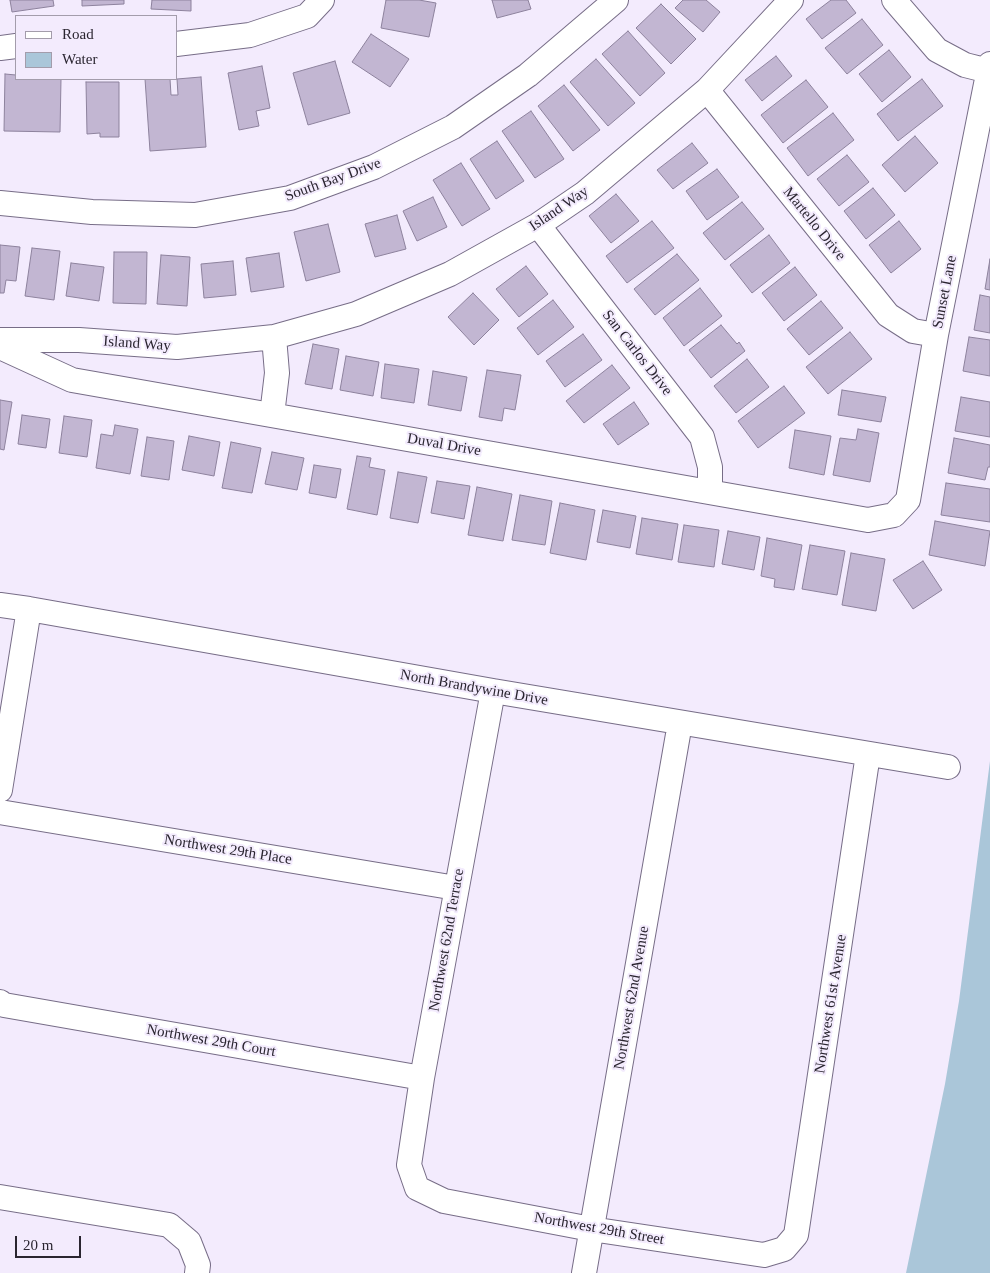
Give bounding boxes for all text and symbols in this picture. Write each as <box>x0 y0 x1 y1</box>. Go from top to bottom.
legend <box>15 15 178 80</box>
text: Road <box>62 26 94 42</box>
text: Water <box>62 51 97 67</box>
street label: South Bay Drive <box>283 154 383 206</box>
street label: Island Way <box>526 183 592 235</box>
street label: Martello Drive <box>779 184 849 264</box>
street label: Sunset Lane <box>929 254 961 330</box>
street label: San Carlos Drive <box>598 307 676 399</box>
street label: Island Way <box>103 333 171 355</box>
street label: Duval Drive <box>406 430 482 460</box>
street label: North Brandywine Drive <box>399 666 549 710</box>
street label: Northwest 29th Place <box>163 831 293 869</box>
street label: Northwest 62nd Terrace <box>426 867 468 1013</box>
street label: Northwest 62nd Avenue <box>611 925 653 1071</box>
street label: Northwest 61st Avenue <box>811 933 851 1075</box>
street label: Northwest 29th Court <box>145 1021 277 1061</box>
street label: Northwest 29th Street <box>533 1209 665 1249</box>
scale bar <box>18 1226 84 1258</box>
text: 20 m <box>23 1237 53 1253</box>

